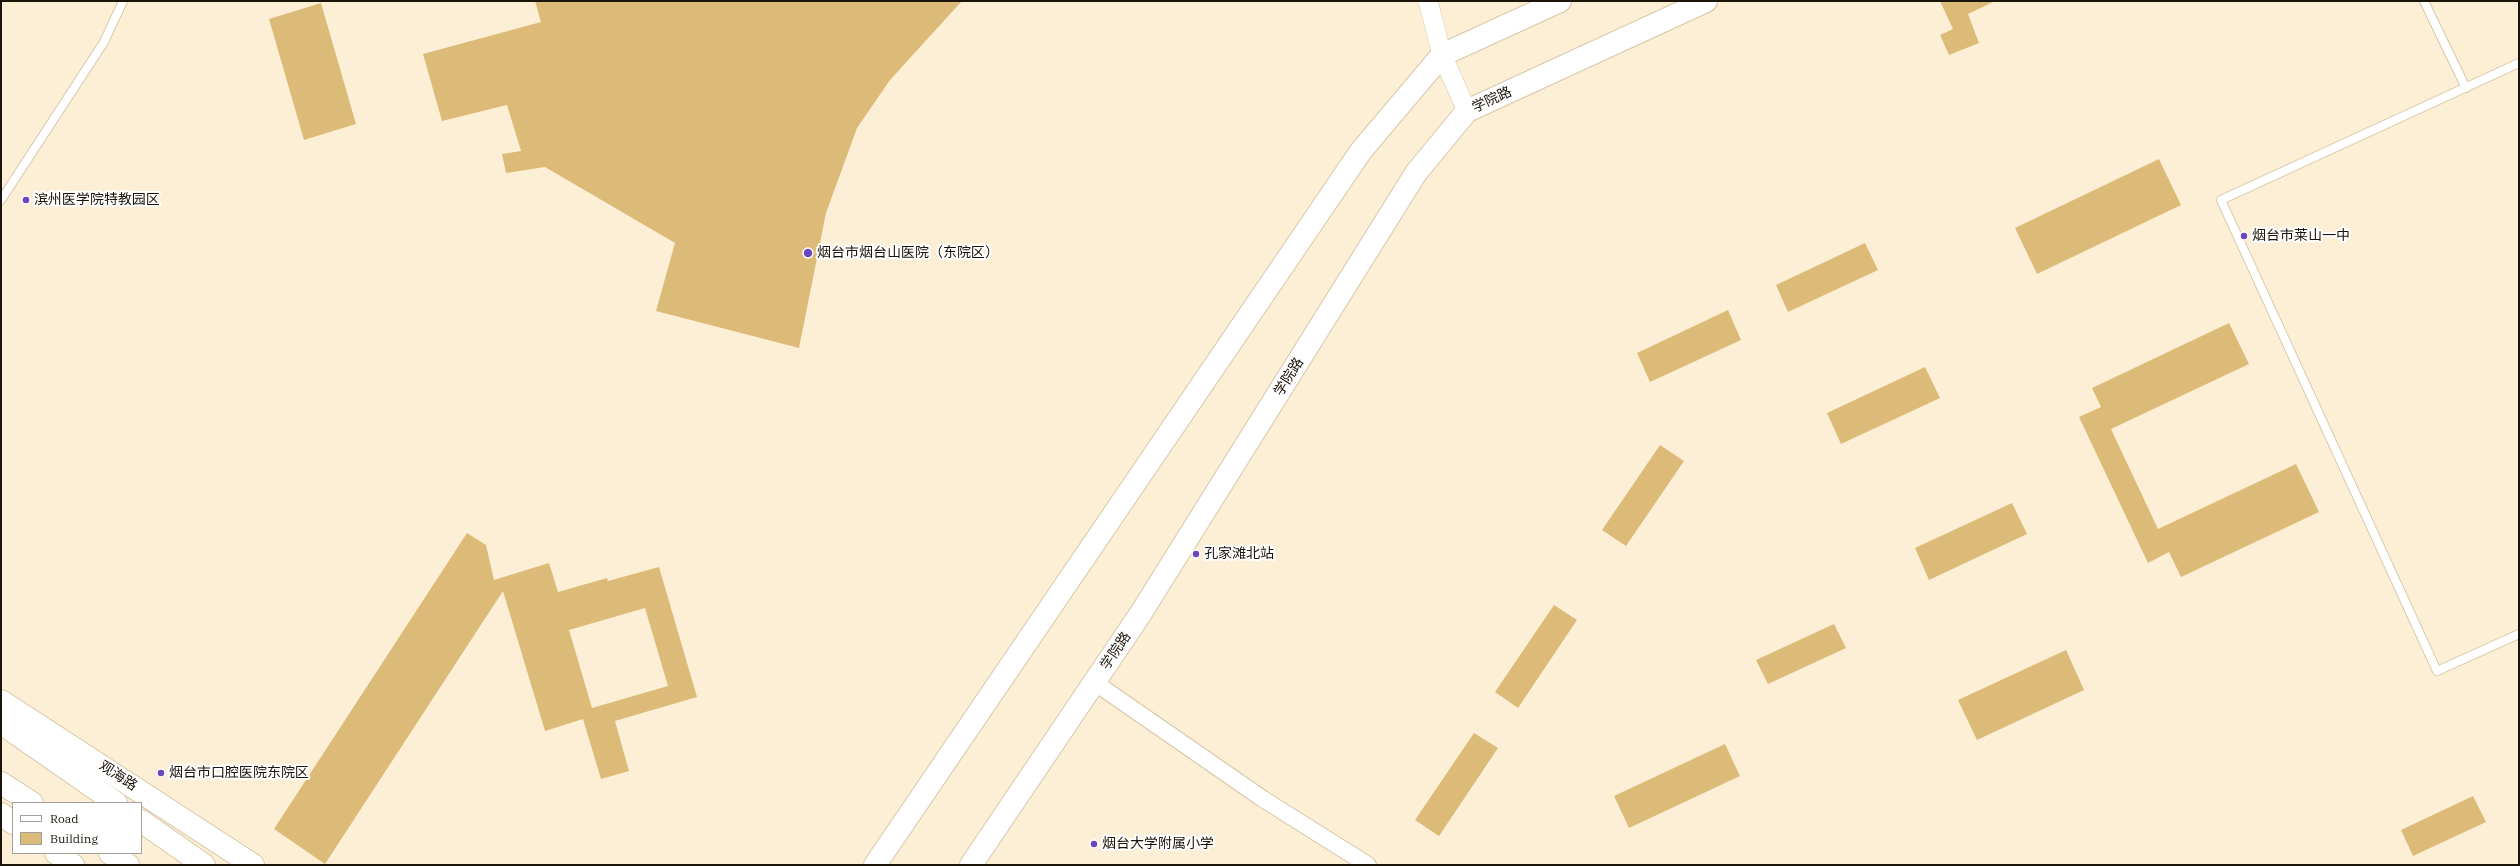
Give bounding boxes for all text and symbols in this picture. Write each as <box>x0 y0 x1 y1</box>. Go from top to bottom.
street label: 学院路 <box>1469 84 1515 116</box>
place label: 滨州医学院特教园区 <box>34 192 160 208</box>
marker: 滨州医学院特教园区 <box>21 195 31 205</box>
place label: 烟台市莱山一中 <box>2252 228 2350 244</box>
marker: 烟台市莱山一中 <box>2239 231 2249 241</box>
place label: 烟台市烟台山医院（东院区） <box>817 245 999 261</box>
marker: 烟台市烟台山医院（东院区） <box>802 247 814 259</box>
street label: 学院路 <box>1271 355 1307 399</box>
place label: 孔家滩北站 <box>1204 546 1274 562</box>
marker: 孔家滩北站 <box>1191 549 1201 559</box>
street label: 学院路 <box>1097 629 1135 673</box>
street label: 观海路 <box>96 758 140 794</box>
place label: 烟台市口腔医院东院区 <box>169 765 309 781</box>
marker: 烟台市口腔医院东院区 <box>156 768 166 778</box>
legend <box>12 802 142 854</box>
text: Road <box>50 811 79 826</box>
text: Building <box>50 831 98 846</box>
place label: 烟台大学附属小学 <box>1102 836 1214 852</box>
marker: 烟台大学附属小学 <box>1089 839 1099 849</box>

